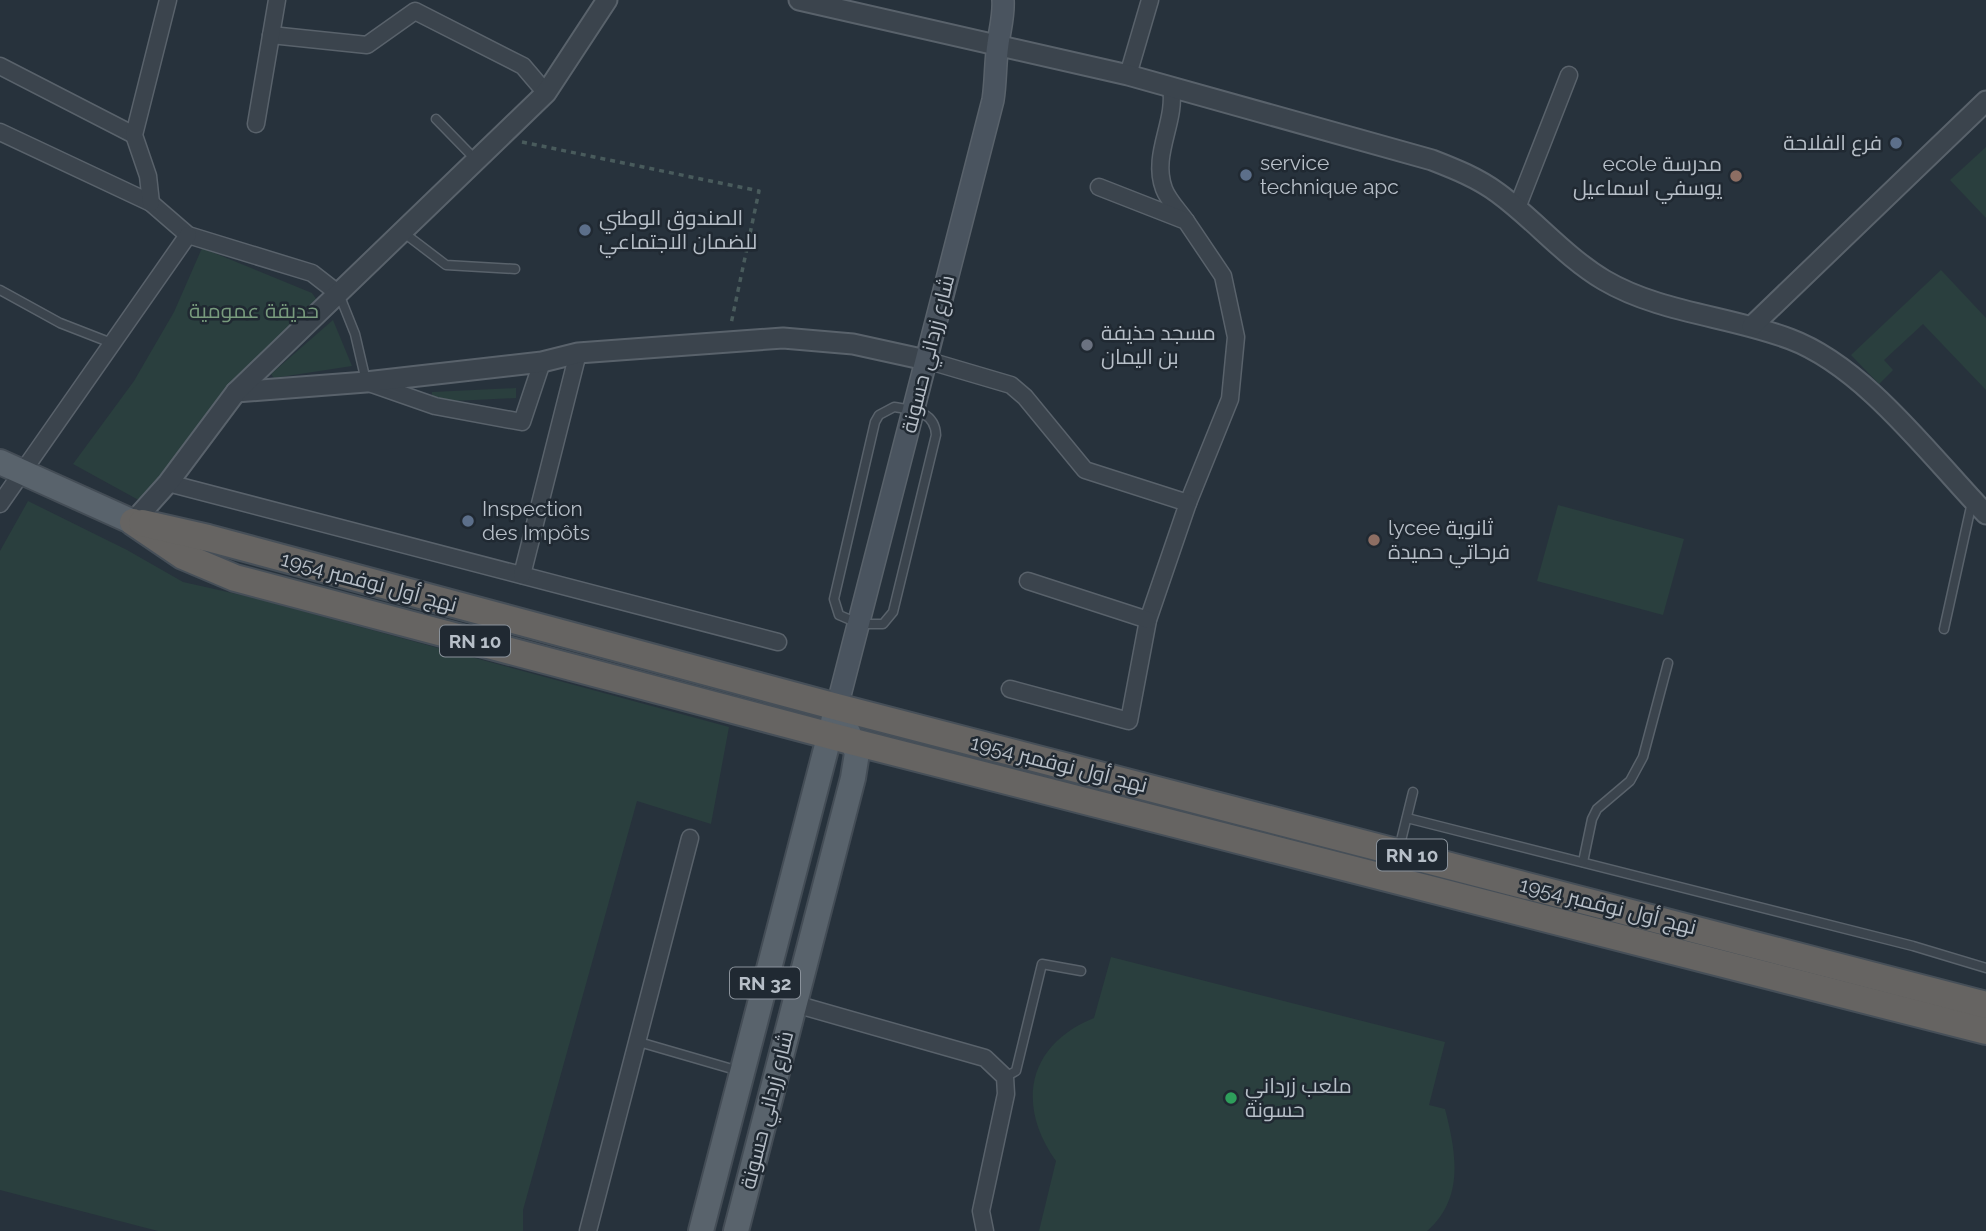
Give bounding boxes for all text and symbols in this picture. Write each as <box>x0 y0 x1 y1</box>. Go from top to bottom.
place label: فرع الفلاحة <box>1783 130 1882 157</box>
marker: فرع الفلاحة <box>1888 135 1904 151</box>
place label: service technique apc <box>1260 150 1399 199</box>
place label: ecole مدرسة يوسفي اسماعيل <box>1573 151 1722 204</box>
marker: service technique apc <box>1238 167 1254 183</box>
marker: ecole مدرسة يوسفي اسماعيل <box>1728 168 1744 184</box>
place label: الصندوق الوطني للضمان الاجتماعي <box>599 205 757 258</box>
marker: الصندوق الوطني للضمان الاجتماعي <box>577 222 593 238</box>
street label: شارع زرداني حسونة <box>896 272 963 436</box>
park label: حديقة عمومية <box>189 298 319 323</box>
place label: مسجد حذيفة بن اليمان <box>1101 320 1216 370</box>
marker: مسجد حذيفة بن اليمان <box>1079 337 1095 353</box>
place label: Inspection des Impôts <box>482 496 590 545</box>
marker: Inspection des Impôts <box>460 513 476 529</box>
place label: lycee ثانوية فرحاتي حميدة <box>1388 515 1510 568</box>
marker: lycee ثانوية فرحاتي حميدة <box>1366 532 1382 548</box>
street label: نهج أول نوفمبر 1954 <box>278 546 460 619</box>
road number: RN 10 <box>440 626 510 656</box>
street label: نهج أول نوفمبر 1954 <box>968 729 1150 799</box>
road number: RN 10 <box>1377 840 1447 870</box>
street label: نهج أول نوفمبر 1954 <box>1517 871 1699 941</box>
road number: RN 32 <box>730 967 800 998</box>
street label: شارع زرداني حسونة <box>735 1028 802 1192</box>
place label: ملعب زرداني حسونة <box>1245 1073 1352 1122</box>
marker: ملعب زرداني حسونة <box>1223 1090 1239 1106</box>

